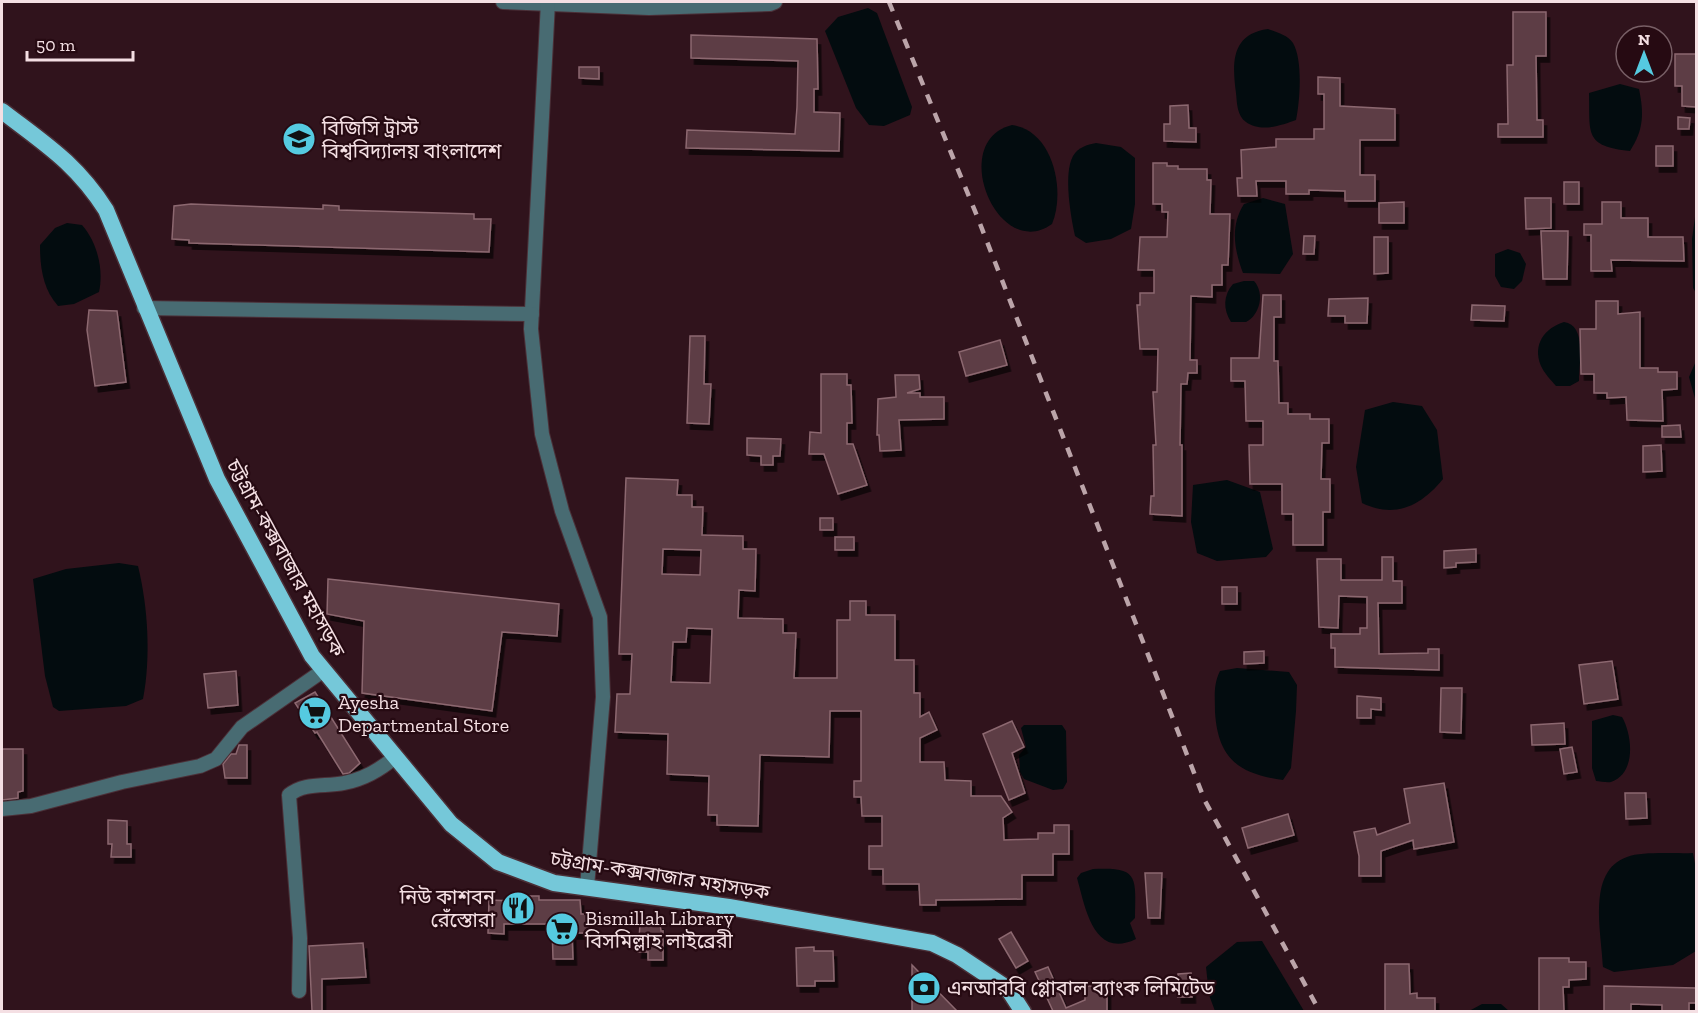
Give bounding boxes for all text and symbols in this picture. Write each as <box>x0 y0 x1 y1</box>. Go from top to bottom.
scale bar <box>27 24 134 62</box>
north arrow <box>1614 24 1674 84</box>
text: N <box>1638 30 1650 49</box>
text: 50 m <box>36 34 76 56</box>
place label: বিজিসি ট্রাস্ট বিশ্ববিদ্যালয় বাংলাদেশ <box>321 116 502 163</box>
school or university icon: বিজিসি ট্রাস্ট বিশ্ববিদ্যালয় বাংলাদেশ <box>281 121 317 157</box>
street label: চট্টগ্রাম-কক্সবাজার মহাসড়ক <box>221 454 351 662</box>
place label: Ayesha Departmental Store <box>338 690 509 737</box>
supermarket icon: Ayesha Departmental Store <box>297 695 333 731</box>
street label: চট্টগ্রাম-কক্সবাজার মহাসড়ক <box>548 846 772 904</box>
place label: নিউ কাশবন রেঁস্তোরা <box>399 885 496 932</box>
restaurant icon: নিউ কাশবন রেঁস্তোরা <box>500 890 536 926</box>
place label: Bismillah Library বিসমিল্লাহ লাইব্রেরী <box>584 906 735 953</box>
supermarket icon: Bismillah Library বিসমিল্লাহ লাইব্রেরী <box>544 911 580 947</box>
bank icon: এনআরবি গ্লোবাল ব্যাংক লিমিটেড <box>906 970 942 1006</box>
place label: এনআরবি গ্লোবাল ব্যাংক লিমিটেড <box>947 976 1215 1000</box>

